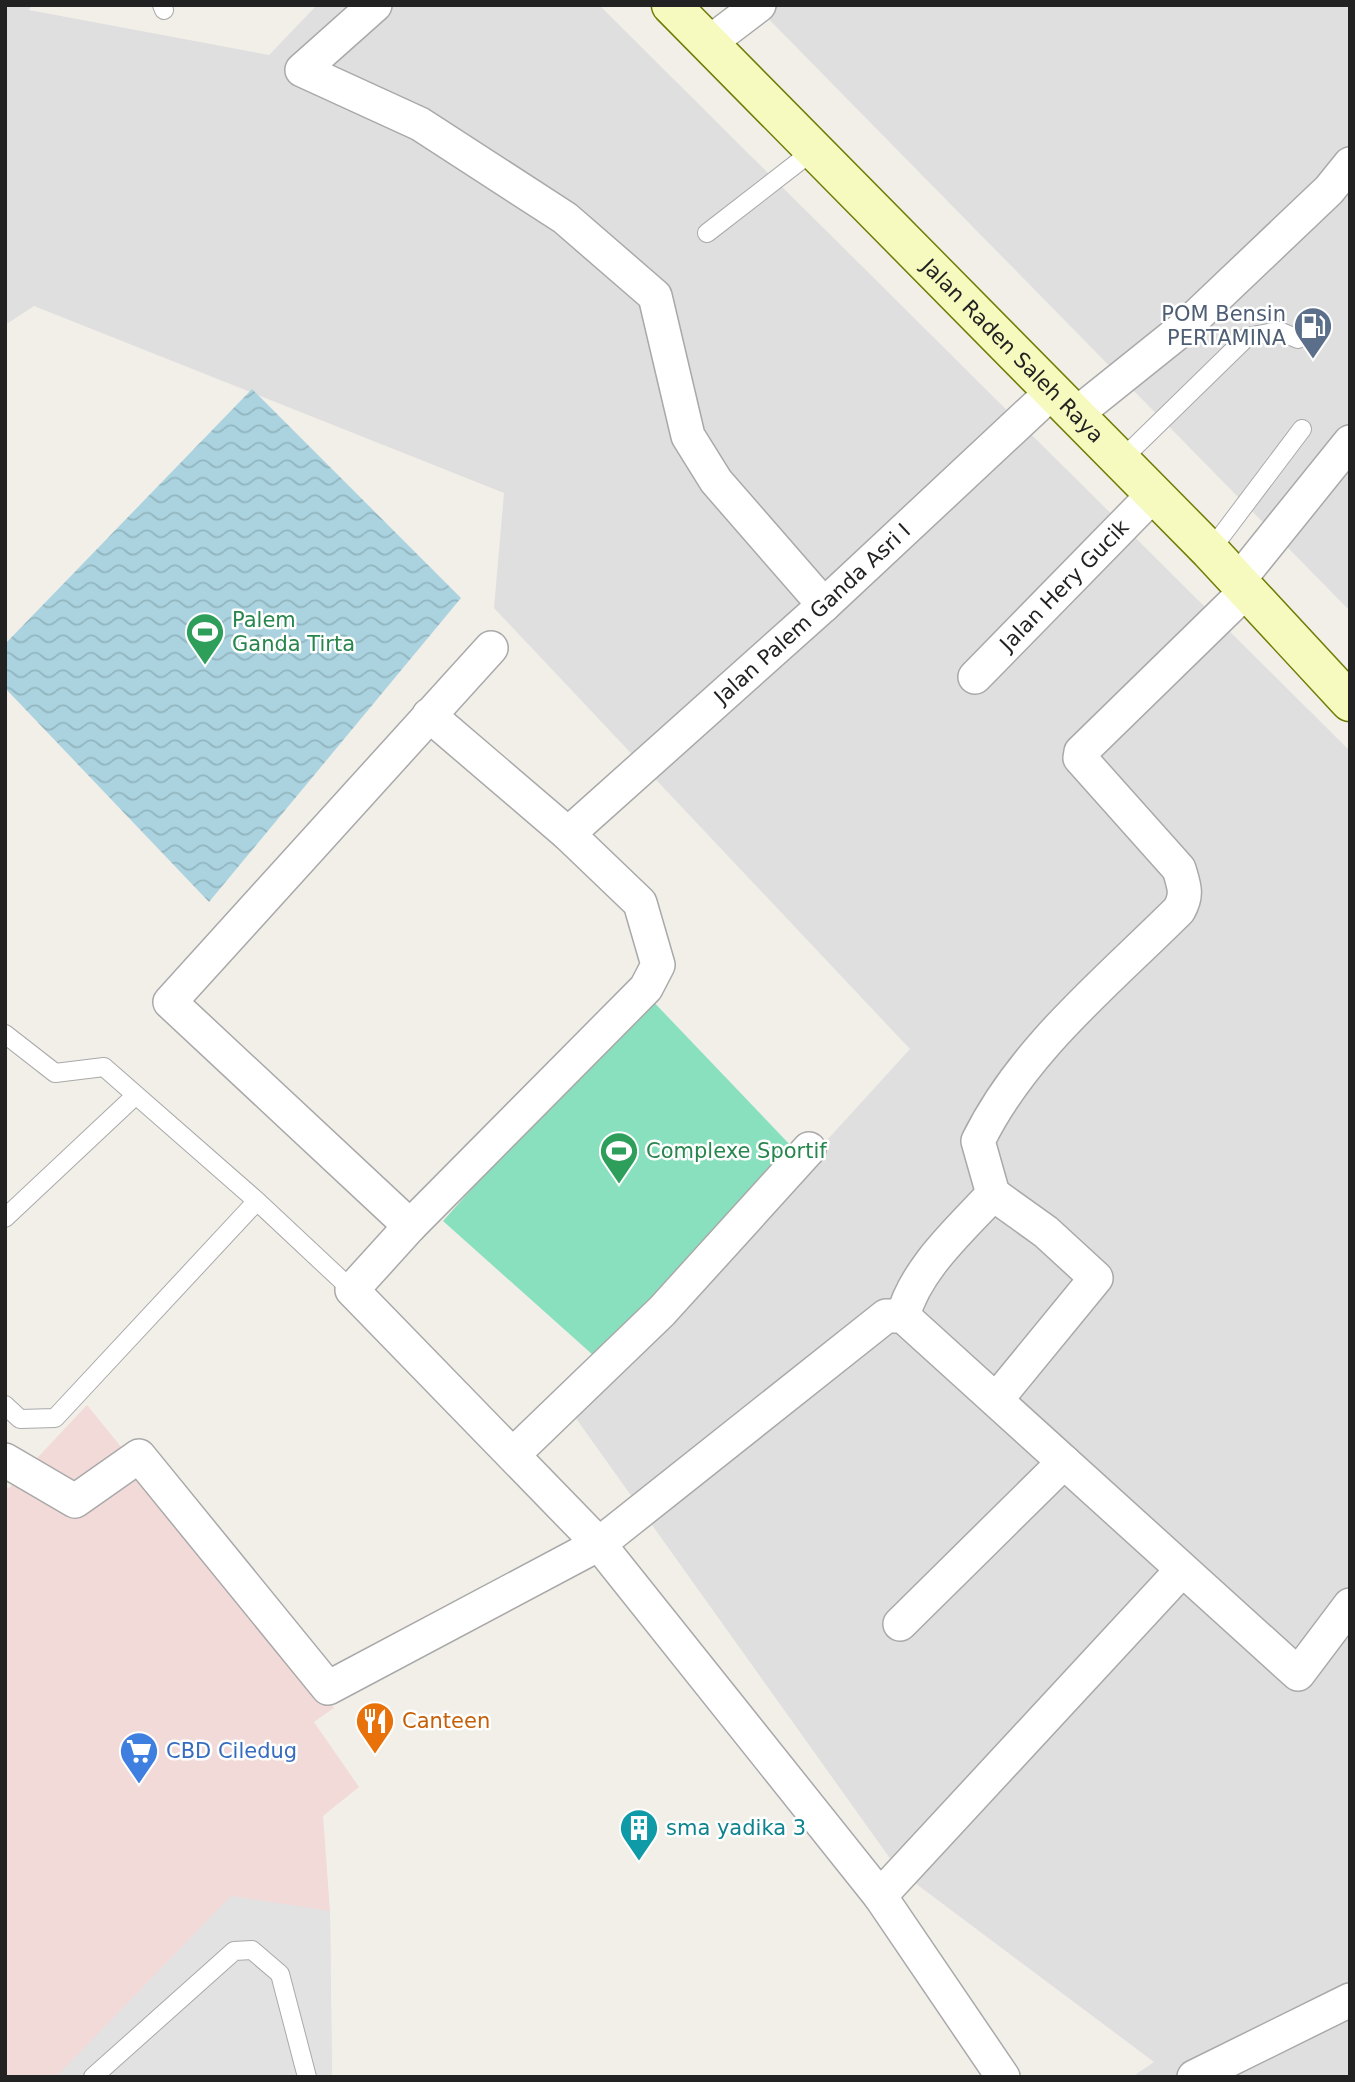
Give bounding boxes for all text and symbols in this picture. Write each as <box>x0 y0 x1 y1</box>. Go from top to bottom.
street label: Jalan Raden Saleh Raya <box>915 253 1108 448</box>
place label: POM Bensin PERTAMINA <box>1161 302 1287 350</box>
fuel station icon: POM Bensin PERTAMINA <box>1292 305 1334 360</box>
street label: Jalan Hery Gucik <box>994 515 1134 657</box>
street label: Jalan Palem Ganda Asri I <box>708 519 915 710</box>
place label: Palem Ganda Tirta <box>232 608 355 656</box>
sports icon: Palem Ganda Tirta <box>184 611 226 666</box>
sports icon: Complexe Sportif <box>598 1130 640 1185</box>
place label: Complexe Sportif <box>646 1139 827 1163</box>
restaurant icon: Canteen <box>354 1700 396 1755</box>
place label: Canteen <box>402 1709 490 1733</box>
supermarket icon: CBD Ciledug <box>118 1730 160 1785</box>
place label: CBD Ciledug <box>166 1739 297 1763</box>
building icon: sma yadika 3 <box>618 1807 660 1862</box>
place label: sma yadika 3 <box>666 1816 806 1840</box>

